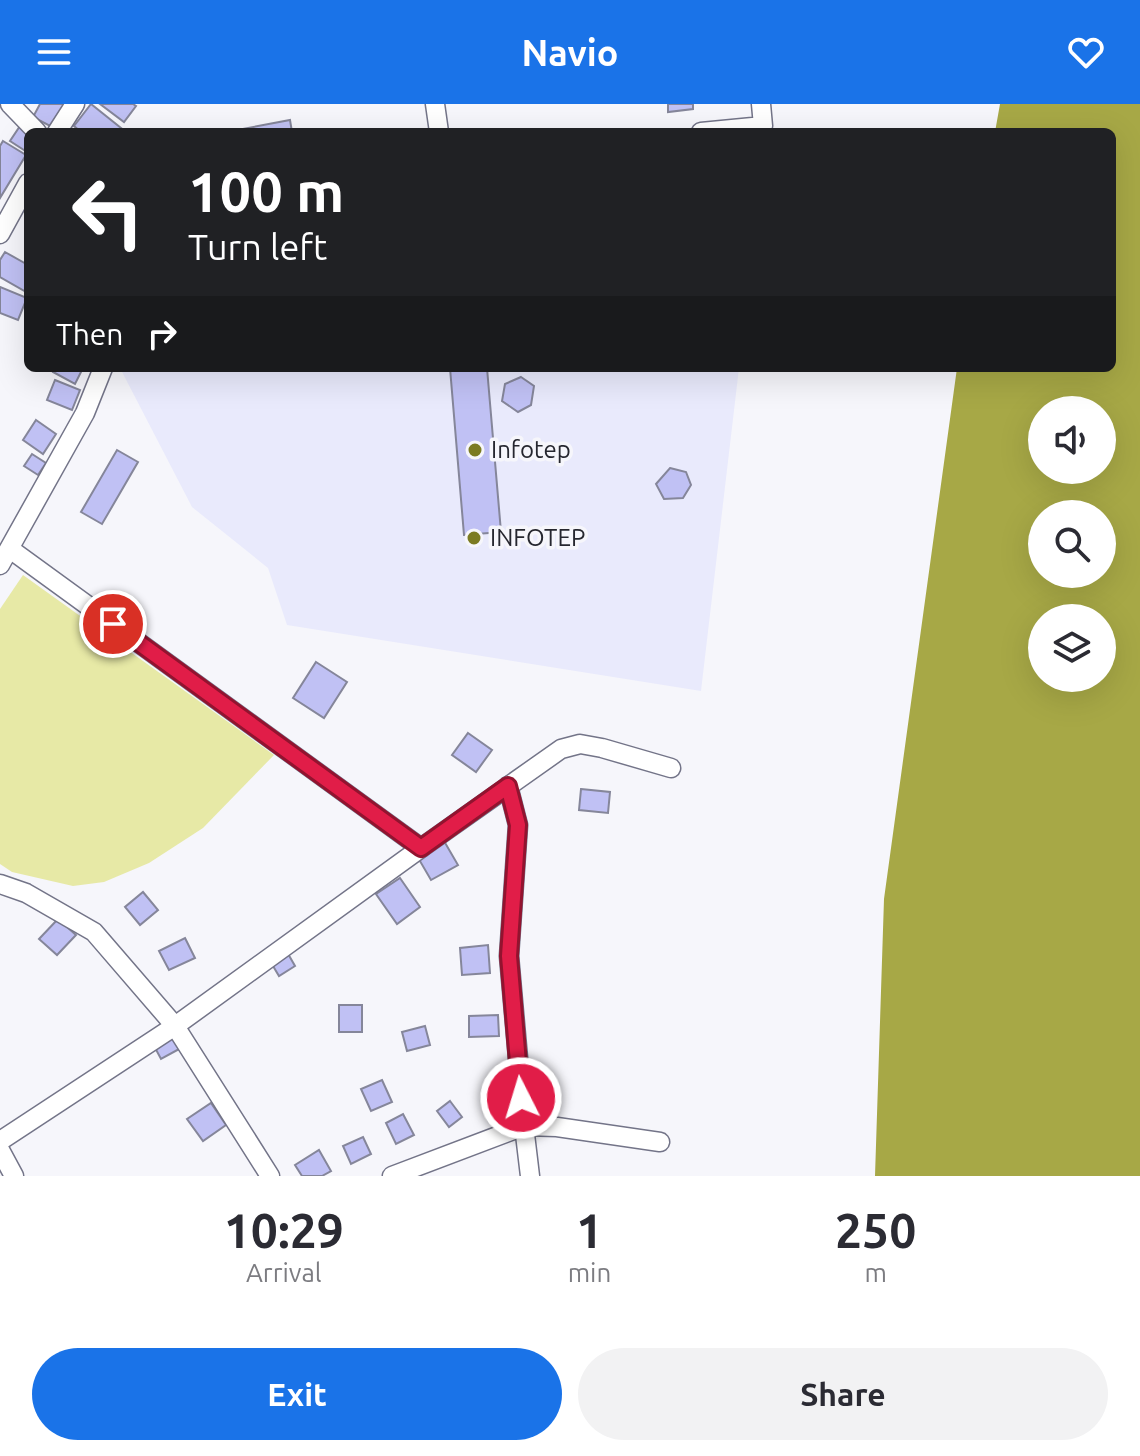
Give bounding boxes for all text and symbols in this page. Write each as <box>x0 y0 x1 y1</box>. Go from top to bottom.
icon: menu <box>32 30 76 74</box>
icon: heart <box>1064 30 1108 74</box>
text: Navio <box>522 32 618 73</box>
icon: left <box>56 160 160 264</box>
text: 100 m <box>188 160 344 223</box>
text: Turn left <box>188 226 327 267</box>
icon: right <box>140 312 184 356</box>
text: Then <box>56 317 124 351</box>
map controls <box>1028 396 1116 692</box>
button: sound <box>1028 396 1116 484</box>
place label: Infotep <box>491 436 571 463</box>
marker: Infotep <box>466 441 484 459</box>
button: search <box>1028 500 1116 588</box>
place label: INFOTEP <box>490 524 585 551</box>
marker: INFOTEP <box>465 529 483 547</box>
pin <box>79 590 147 658</box>
icon: arrive <box>91 602 135 646</box>
button: layers <box>1028 604 1116 692</box>
position arrow <box>479 1056 563 1140</box>
text: 10:29 <box>224 1203 344 1257</box>
text: 1 <box>576 1203 603 1257</box>
text: 250 <box>835 1203 916 1257</box>
text: Arrival <box>246 1258 322 1287</box>
text: min <box>568 1258 611 1287</box>
text: m <box>864 1258 887 1287</box>
button: Exit <box>32 1348 562 1440</box>
button: Share <box>578 1348 1108 1440</box>

